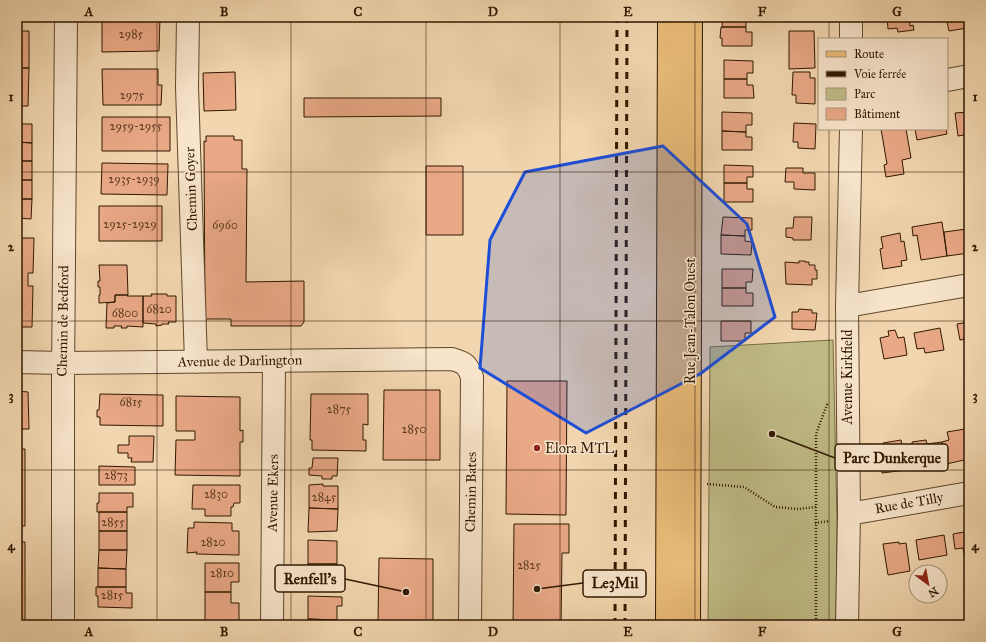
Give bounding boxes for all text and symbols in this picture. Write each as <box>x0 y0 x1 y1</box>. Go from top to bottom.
text: A <box>84 4 94 20</box>
text: B <box>220 4 229 20</box>
text: C <box>354 4 363 20</box>
text: D <box>488 4 498 20</box>
text: E <box>623 4 633 20</box>
text: F <box>758 4 767 20</box>
text: G <box>892 4 902 20</box>
house number: 2985 <box>119 27 144 41</box>
legend <box>818 38 948 130</box>
text: Route <box>854 47 884 61</box>
text: Voie ferrée <box>853 67 906 81</box>
text: Parc <box>854 87 875 101</box>
house number: 2975 <box>120 88 145 102</box>
text: 1 <box>8 89 14 105</box>
text: 1 <box>972 89 978 105</box>
text: Bâtiment <box>854 107 901 121</box>
house number: 2959-2955 <box>110 119 163 133</box>
street label: Chemin Goyer <box>181 146 201 231</box>
house number: 2935-2939 <box>108 172 160 186</box>
house number: 2925-2929 <box>103 217 157 231</box>
house number: 6960 <box>212 218 238 232</box>
text: 2 <box>8 239 15 255</box>
text: 2 <box>972 239 979 255</box>
street label: Rue Jean-Talon Ouest <box>682 258 700 384</box>
street label: Chemin de Bedford <box>54 265 72 377</box>
house number: 6820 <box>146 302 172 316</box>
house number: 6800 <box>112 306 138 320</box>
street label: Avenue Kirkfield <box>839 329 856 426</box>
street label: Avenue de Darlington <box>177 351 303 371</box>
text: 3 <box>8 388 14 404</box>
text: 3 <box>972 388 978 404</box>
house number: 6815 <box>120 395 143 409</box>
house number: 2875 <box>327 402 352 416</box>
house number: 2850 <box>402 422 426 436</box>
place label: Elora MTL <box>545 440 615 457</box>
marker: Elora MTL <box>532 443 542 453</box>
callout: Parc Dunkerque <box>835 444 948 471</box>
text: Parc Dunkerque <box>843 449 942 468</box>
street label: Chemin Bates <box>462 452 480 532</box>
street label: Avenue Ekers <box>264 454 282 533</box>
house number: 2873 <box>104 468 128 482</box>
house number: 2830 <box>204 487 228 501</box>
street label: Rue de Tilly <box>873 489 945 517</box>
house number: 2845 <box>312 490 337 504</box>
house number: 2855 <box>101 515 125 529</box>
house number: 2820 <box>200 535 226 549</box>
text: 4 <box>7 538 15 554</box>
text: 4 <box>971 538 979 554</box>
house number: 2825 <box>517 558 541 572</box>
north arrow <box>908 564 948 604</box>
callout: Renfell's <box>275 565 345 592</box>
house number: 2810 <box>210 566 234 580</box>
text: Renfell's <box>283 570 337 588</box>
callout: Le3Mil <box>583 570 646 597</box>
text: Le3Mil <box>592 574 639 593</box>
text: N <box>925 584 940 600</box>
house number: 2815 <box>101 588 124 602</box>
text: A <box>84 624 94 640</box>
text: B <box>220 624 229 640</box>
text: C <box>354 624 363 640</box>
text: D <box>488 624 498 640</box>
text: E <box>623 624 633 640</box>
text: F <box>758 624 767 640</box>
text: G <box>892 624 902 640</box>

